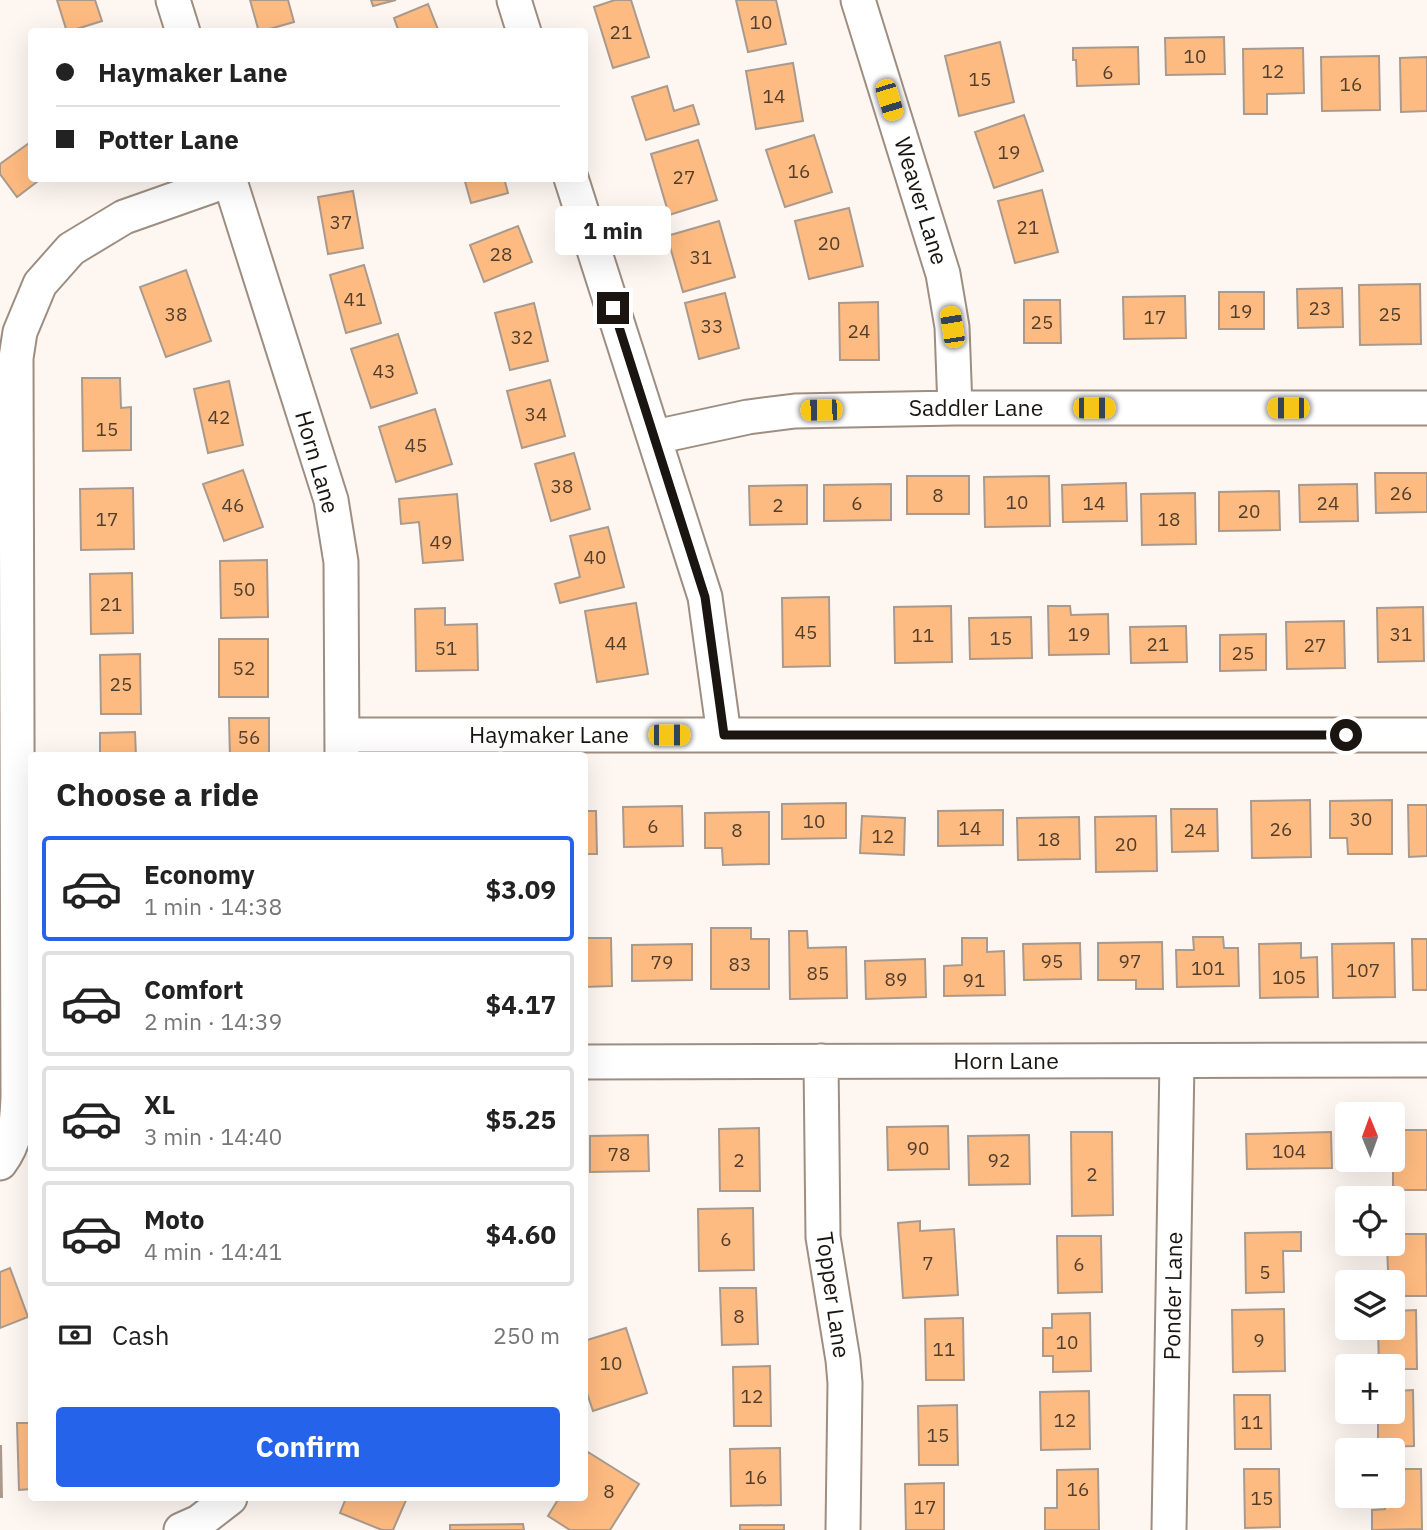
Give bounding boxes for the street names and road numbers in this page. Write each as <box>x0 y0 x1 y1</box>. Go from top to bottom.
street label: Weaver Lane <box>888 133 956 268</box>
street label: Saddler Lane <box>909 392 1043 422</box>
street label: Horn Lane <box>289 407 347 517</box>
street label: Haymaker Lane <box>469 719 629 749</box>
street label: Horn Lane <box>953 1045 1059 1075</box>
street label: Topper Lane <box>810 1230 858 1360</box>
street label: Ponder Lane <box>1156 1231 1188 1361</box>

